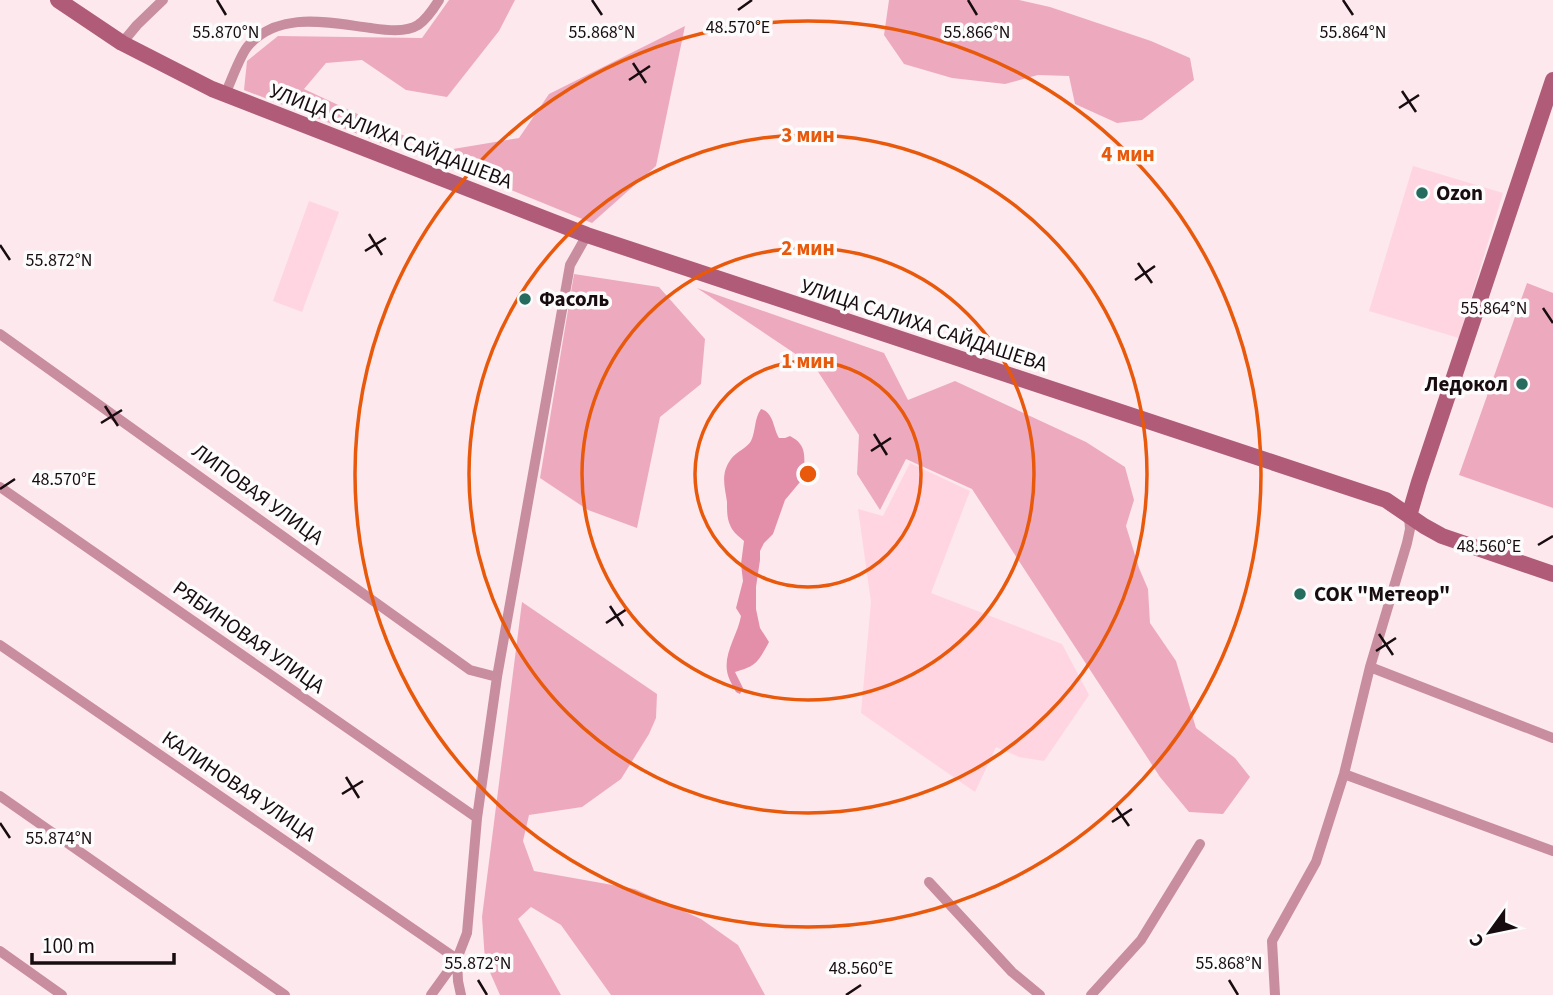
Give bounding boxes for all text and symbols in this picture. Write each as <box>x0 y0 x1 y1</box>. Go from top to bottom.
text: 48.570°E <box>706 15 770 40</box>
text: 55.870°N <box>193 20 259 45</box>
text: 55.868°N <box>569 20 635 45</box>
text: 55.866°N <box>944 20 1010 45</box>
text: 55.864°N <box>1320 20 1386 45</box>
street label: УЛИЦА САЛИХА САЙДАШЕВА <box>265 76 517 196</box>
text: 3 мин <box>781 120 835 150</box>
text: 4 мин <box>1101 139 1155 169</box>
place label: Ozon <box>1436 178 1483 208</box>
marker: Ozon <box>1414 185 1430 201</box>
text: 2 мин <box>781 233 835 263</box>
text: 55.872°N <box>26 248 92 273</box>
street label: УЛИЦА САЛИХА САЙДАШЕВА <box>797 271 1052 379</box>
place label: Фасоль <box>539 284 610 314</box>
marker: Фасоль <box>517 291 533 307</box>
text: 55.864°N <box>1461 296 1527 321</box>
text: 1 мин <box>781 346 835 376</box>
place label: Ледокол <box>1424 369 1508 399</box>
marker: Ледокол <box>1514 376 1530 392</box>
street label: ЛИПОВАЯ УЛИЦА <box>186 436 330 552</box>
centre of rings <box>796 462 820 486</box>
text: 48.570°E <box>32 467 96 492</box>
text: 48.560°E <box>1457 534 1521 559</box>
street label: РЯБИНОВАЯ УЛИЦА <box>167 573 332 701</box>
place label: СОК "Метеор" <box>1314 579 1450 609</box>
marker: СОК "Метеор" <box>1292 586 1308 602</box>
street label: КАЛИНОВАЯ УЛИЦА <box>156 723 322 849</box>
text: 55.874°N <box>26 826 92 851</box>
north arrow <box>1455 897 1525 967</box>
scale bar <box>32 922 173 966</box>
text: С <box>1463 928 1491 952</box>
text: 100 m <box>42 931 95 961</box>
text: 55.872°N <box>445 951 511 976</box>
text: 55.868°N <box>1196 951 1262 976</box>
text: 48.560°E <box>829 956 893 981</box>

